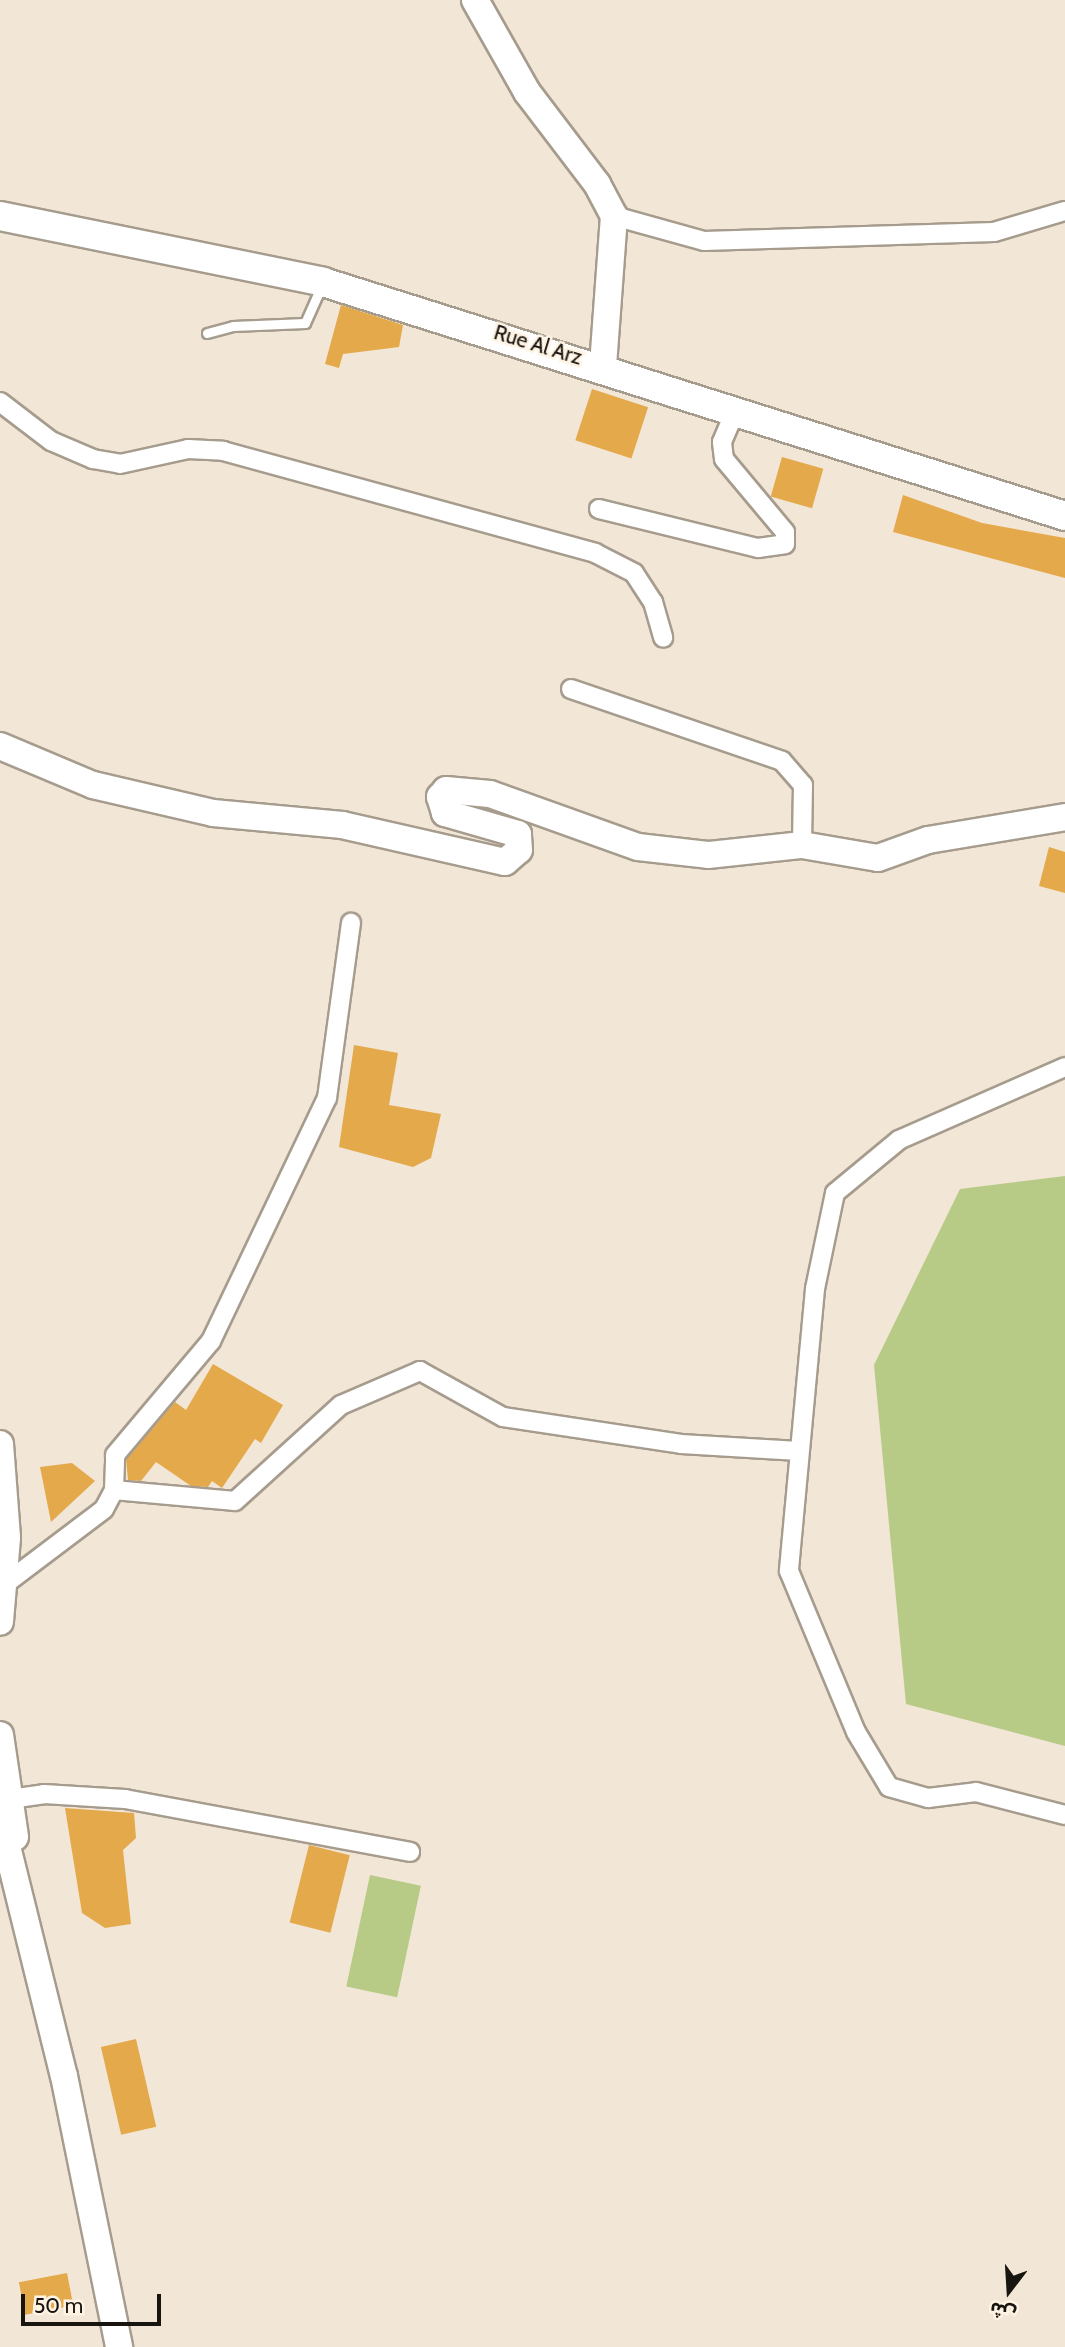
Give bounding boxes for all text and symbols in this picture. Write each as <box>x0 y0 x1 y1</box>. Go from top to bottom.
street label: Rue Al Arz <box>491 320 585 370</box>
north arrow <box>974 2256 1044 2326</box>
scale bar <box>24 2280 164 2324</box>
text: 50 m <box>34 2293 83 2318</box>
text: ش <box>987 2297 1019 2326</box>

